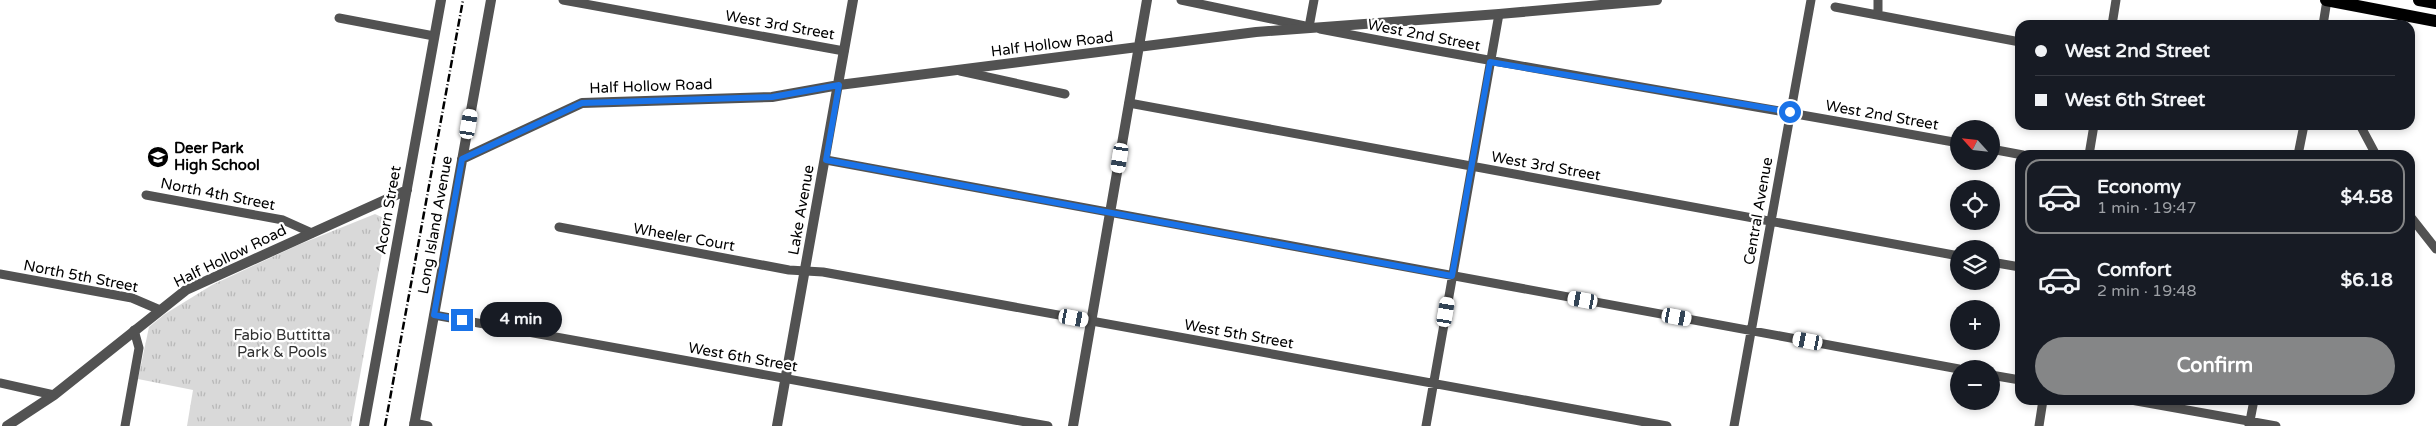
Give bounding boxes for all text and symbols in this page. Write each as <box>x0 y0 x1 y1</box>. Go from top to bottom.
street label: West 3rd Street <box>724 7 836 44</box>
street label: West 2nd Street <box>1366 15 1482 55</box>
street label: Half Hollow Road <box>990 28 1114 60</box>
text: West 2nd Street <box>2065 40 2210 62</box>
street label: Half Hollow Road <box>589 75 713 97</box>
text: West 6th Street <box>2065 89 2205 111</box>
street label: West 2nd Street <box>1824 96 1940 134</box>
route start <box>1779 101 1801 123</box>
car <box>459 108 478 140</box>
north arrow <box>1950 120 2000 170</box>
map controls <box>1950 120 2000 410</box>
place label: Deer Park High School <box>174 139 260 175</box>
car <box>1110 142 1129 174</box>
school or university icon: Deer Park High School <box>146 145 170 169</box>
street label: West 3rd Street <box>1490 148 1602 185</box>
street label: Long Island Avenue <box>414 155 456 295</box>
street label: Central Avenue <box>1740 156 1776 266</box>
street label: Acorn Street <box>371 164 405 256</box>
street label: Lake Avenue <box>784 164 818 256</box>
street label: North 4th Street <box>159 174 277 214</box>
icon: car <box>2037 174 2082 219</box>
text: Economy <box>2097 176 2181 198</box>
button: locate <box>1950 180 2000 230</box>
text: $4.58 <box>2341 186 2393 208</box>
text: 1 min · 19:47 <box>2097 198 2196 218</box>
street label: Wheeler Court <box>632 219 737 255</box>
street label: Half Hollow Road <box>171 221 289 291</box>
button: layers <box>1950 240 2000 290</box>
street label: North 5th Street <box>22 256 140 296</box>
icon: car <box>2037 257 2082 302</box>
text: Comfort <box>2097 259 2171 281</box>
text: $6.18 <box>2341 269 2393 291</box>
text: 2 min · 19:48 <box>2097 281 2196 301</box>
car <box>1566 290 1599 310</box>
car <box>1436 296 1455 328</box>
button: + <box>1950 300 2000 350</box>
callout: 4 min <box>480 302 562 338</box>
car <box>1660 307 1693 327</box>
car <box>1057 308 1090 328</box>
route end <box>451 309 473 331</box>
text: 4 min <box>500 309 542 329</box>
street label: West 5th Street <box>1183 316 1295 353</box>
park label: Fabio Buttitta Park & Pools <box>233 326 331 361</box>
car <box>1791 331 1824 351</box>
button: Confirm <box>2035 337 2395 395</box>
street label: West 6th Street <box>687 339 799 376</box>
button: − <box>1950 360 2000 410</box>

